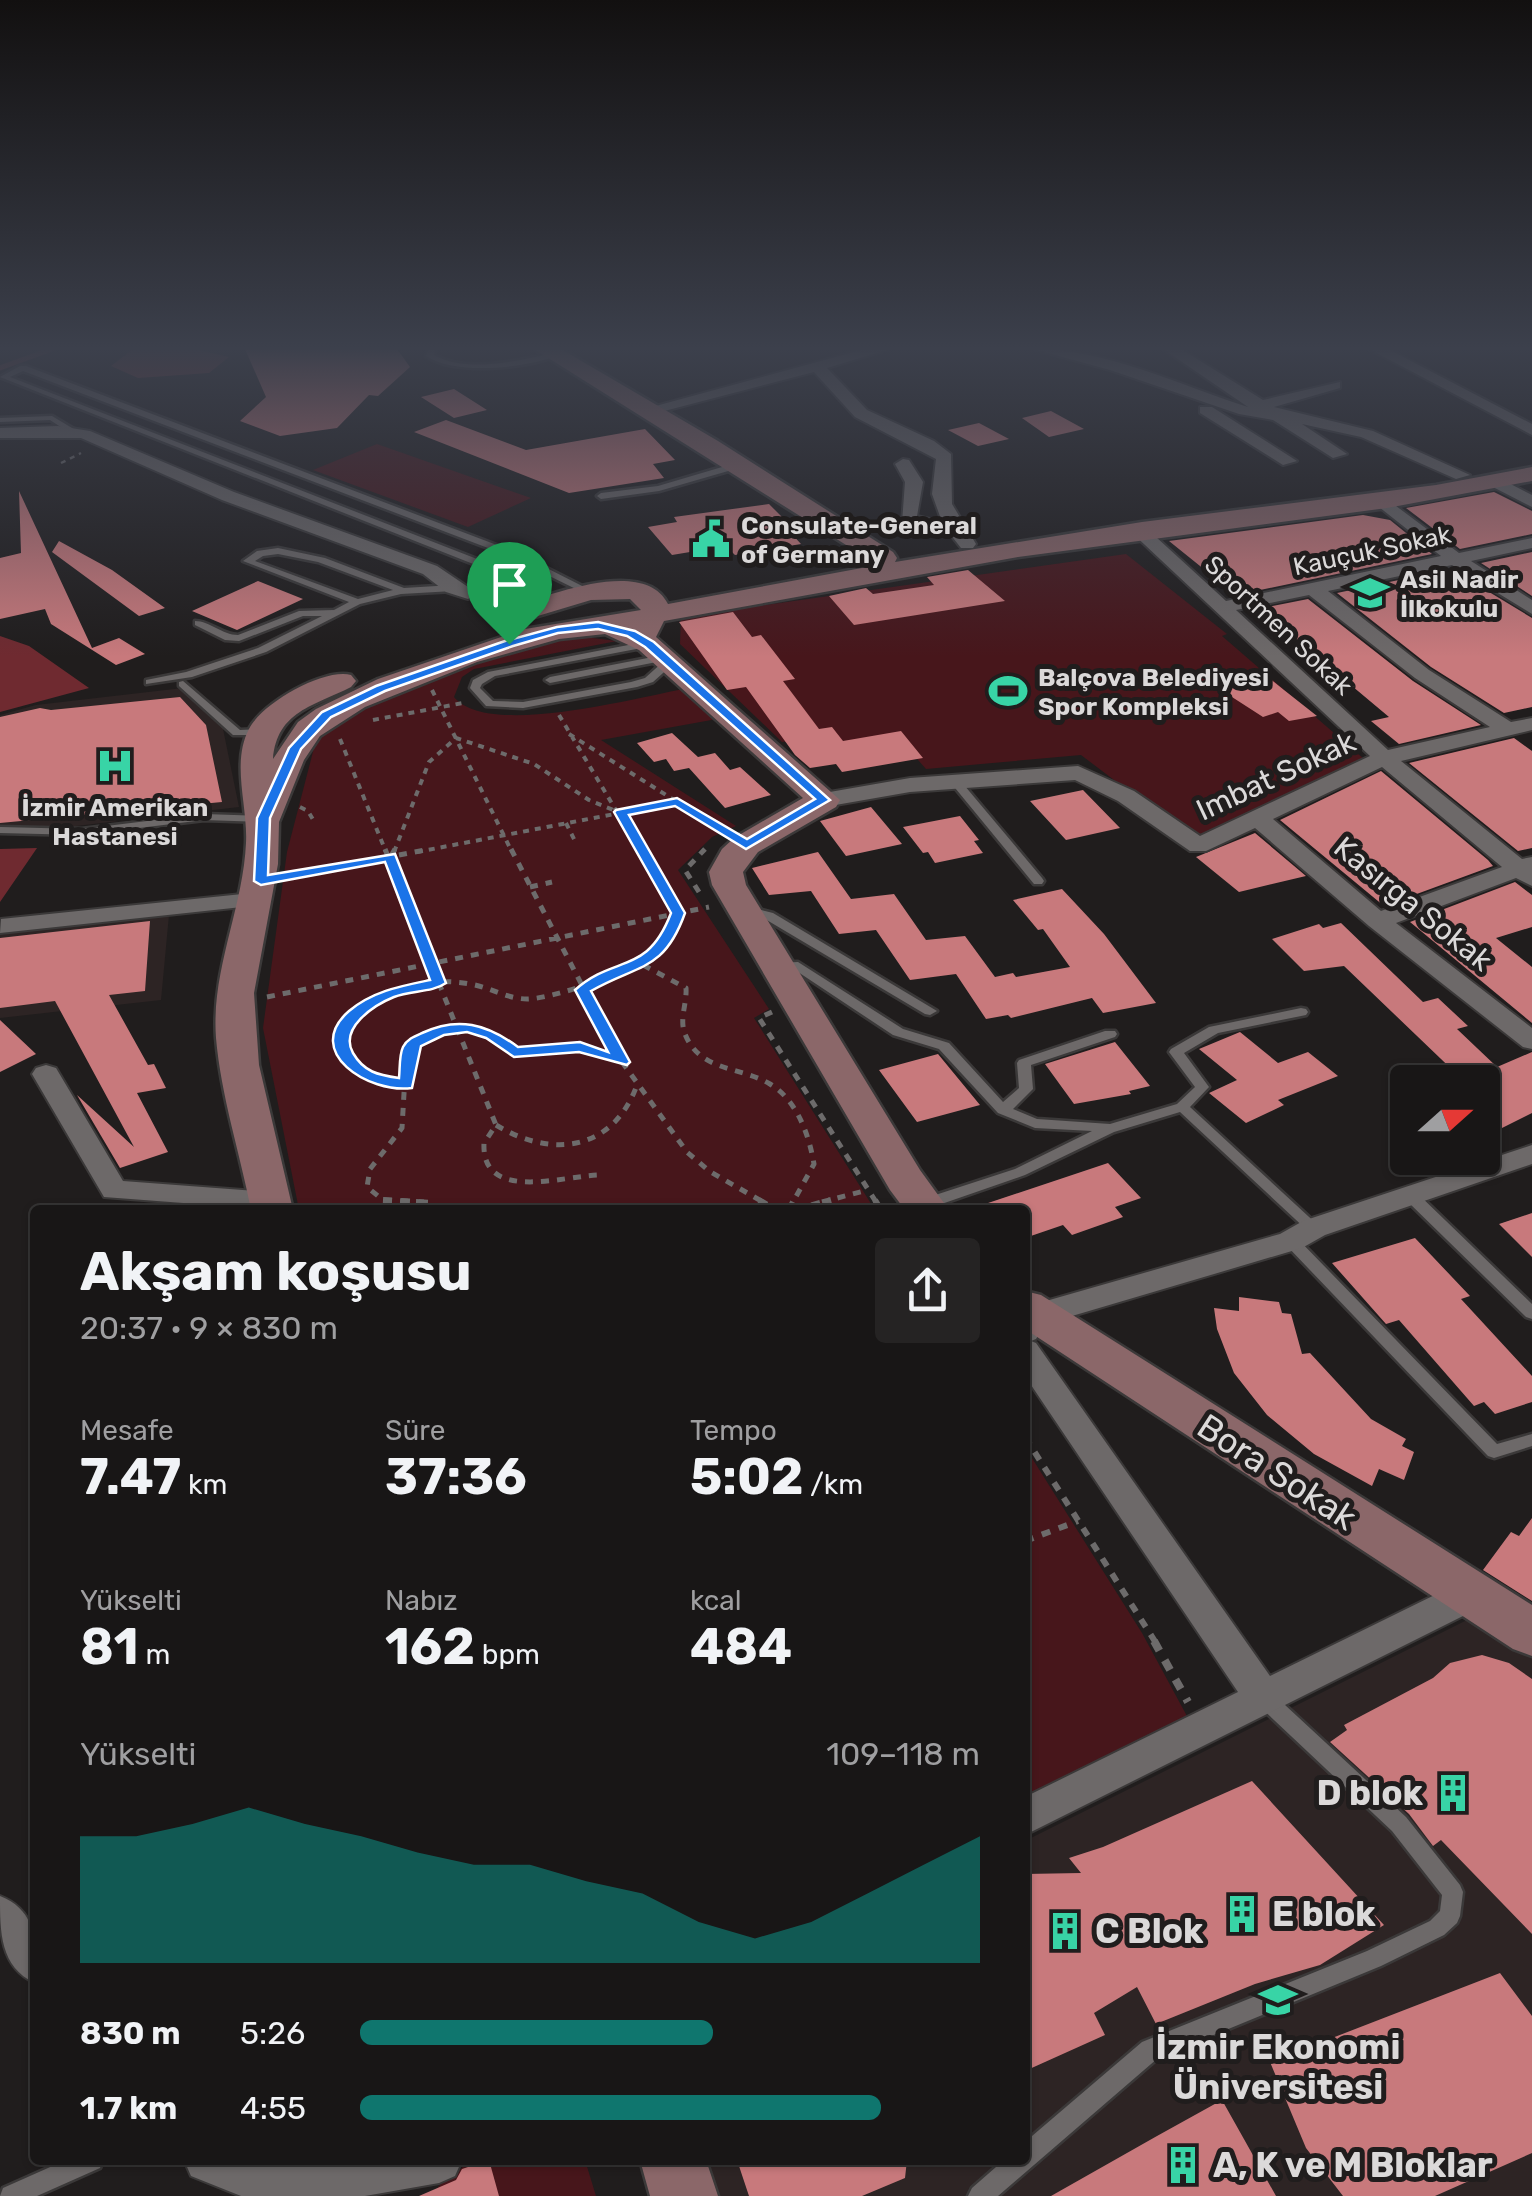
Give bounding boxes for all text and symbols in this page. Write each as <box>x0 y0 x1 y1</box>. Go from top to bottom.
place label: Consulate-General of Germany <box>741 511 977 569</box>
public building icon: Consulate-General of Germany <box>690 518 732 560</box>
street label: Kauçuk Sokak <box>1291 520 1454 581</box>
pin <box>467 542 552 645</box>
street label: Sportmen Sokak <box>1199 550 1358 701</box>
icon: arrive <box>482 557 537 612</box>
place label: Asil Nadir İlkokulu <box>1400 565 1519 623</box>
school or university icon: Asil Nadir İlkokulu <box>1349 572 1391 614</box>
place label: Balçova Belediyesi Spor Kompleksi <box>1038 663 1269 721</box>
sports icon: Balçova Belediyesi Spor Kompleksi <box>987 670 1029 712</box>
street label: Imbat Sokak <box>1191 723 1362 829</box>
hospital icon: İzmir Amerikan Hastanesi <box>94 745 136 787</box>
place label: İzmir Amerikan Hastanesi <box>22 793 208 851</box>
street label: Kasırga Sokak <box>1327 829 1500 979</box>
north arrow <box>1390 1065 1500 1175</box>
map controls <box>1390 1065 1500 1175</box>
button: share <box>875 1238 980 1343</box>
text: Akşam koşusu <box>80 1239 472 1304</box>
text: 20:37 · 9 × 830 m <box>80 1309 338 1347</box>
street label: Bora Sokak <box>1190 1405 1364 1539</box>
text: Mesafe <box>80 1414 174 1447</box>
text: Süre <box>385 1414 445 1447</box>
text: Tempo <box>690 1414 777 1447</box>
text: 7.47 <box>80 1447 181 1507</box>
text: 37:36 <box>385 1447 527 1507</box>
text: 5:02 <box>690 1447 803 1507</box>
text: km <box>181 1468 227 1501</box>
text: /km <box>803 1468 863 1501</box>
text: Yükselti <box>80 1584 182 1617</box>
text: Nabız <box>385 1584 458 1617</box>
text: kcal <box>690 1584 741 1617</box>
text: 81 <box>80 1617 139 1677</box>
text: 162 <box>385 1617 475 1677</box>
text: 484 <box>690 1617 792 1677</box>
text: m <box>139 1638 170 1671</box>
text: bpm <box>475 1638 540 1671</box>
text: Yükselti <box>80 1735 196 1773</box>
text: 109–118 m <box>826 1735 980 1773</box>
place label: D blok <box>1317 1772 1424 1814</box>
building icon: D blok <box>1432 1772 1474 1814</box>
building icon: E blok <box>1221 1893 1263 1935</box>
place label: E blok <box>1272 1893 1376 1935</box>
building icon: C Blok <box>1044 1910 1086 1952</box>
place label: C Blok <box>1095 1910 1204 1952</box>
school or university icon: İzmir Ekonomi Üniversitesi <box>1257 1979 1299 2021</box>
text: 830 m <box>80 2014 181 2052</box>
text: 5:26 <box>240 2014 305 2052</box>
place label: İzmir Ekonomi Üniversitesi <box>1156 2026 1400 2108</box>
text: 1.7 km <box>80 2089 177 2127</box>
text: 4:55 <box>240 2089 306 2127</box>
building icon: A, K ve M Bloklar <box>1162 2144 1204 2186</box>
place label: A, K ve M Bloklar <box>1213 2144 1493 2186</box>

